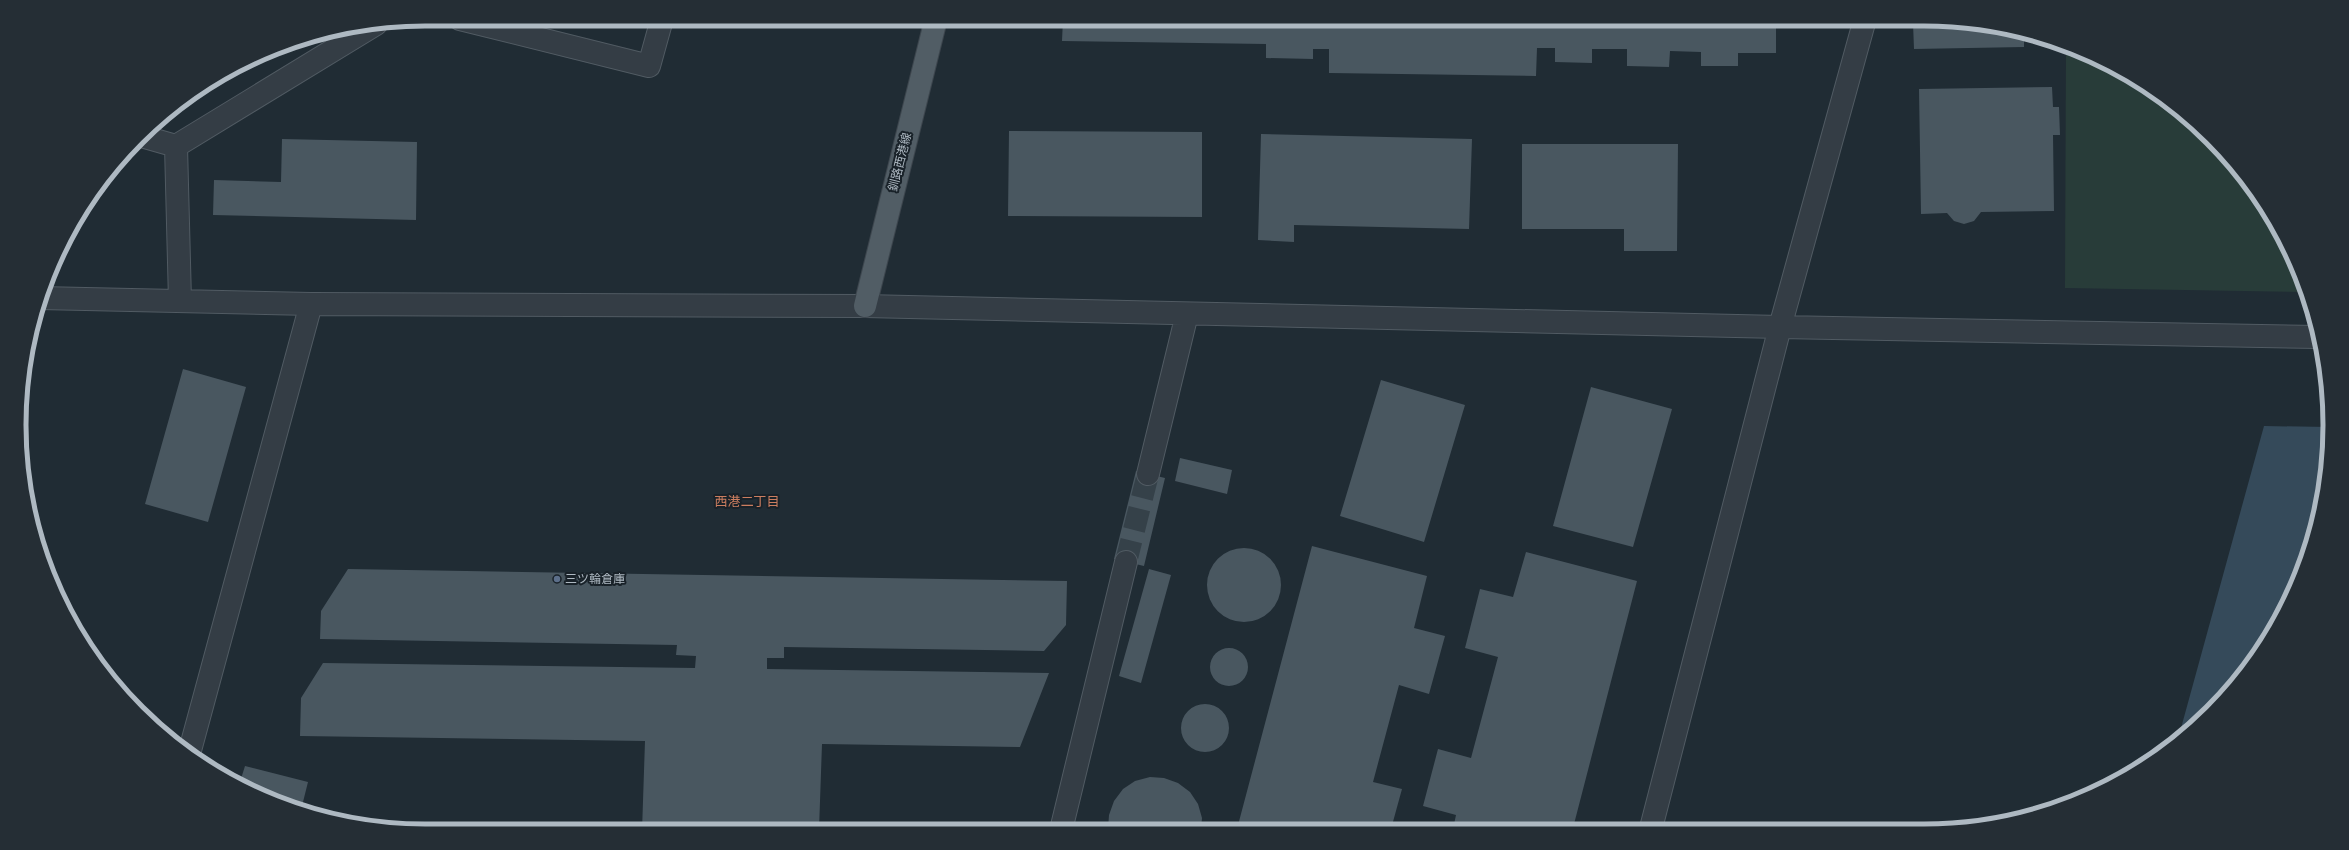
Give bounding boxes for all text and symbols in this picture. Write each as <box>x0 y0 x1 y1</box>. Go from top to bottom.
street label: 釧路西港線 <box>885 131 915 193</box>
district label: 西港二丁目 <box>714 493 780 510</box>
place label: 三ツ輪倉庫 <box>565 571 625 587</box>
marker: 三ツ輪倉庫 <box>552 574 562 584</box>

